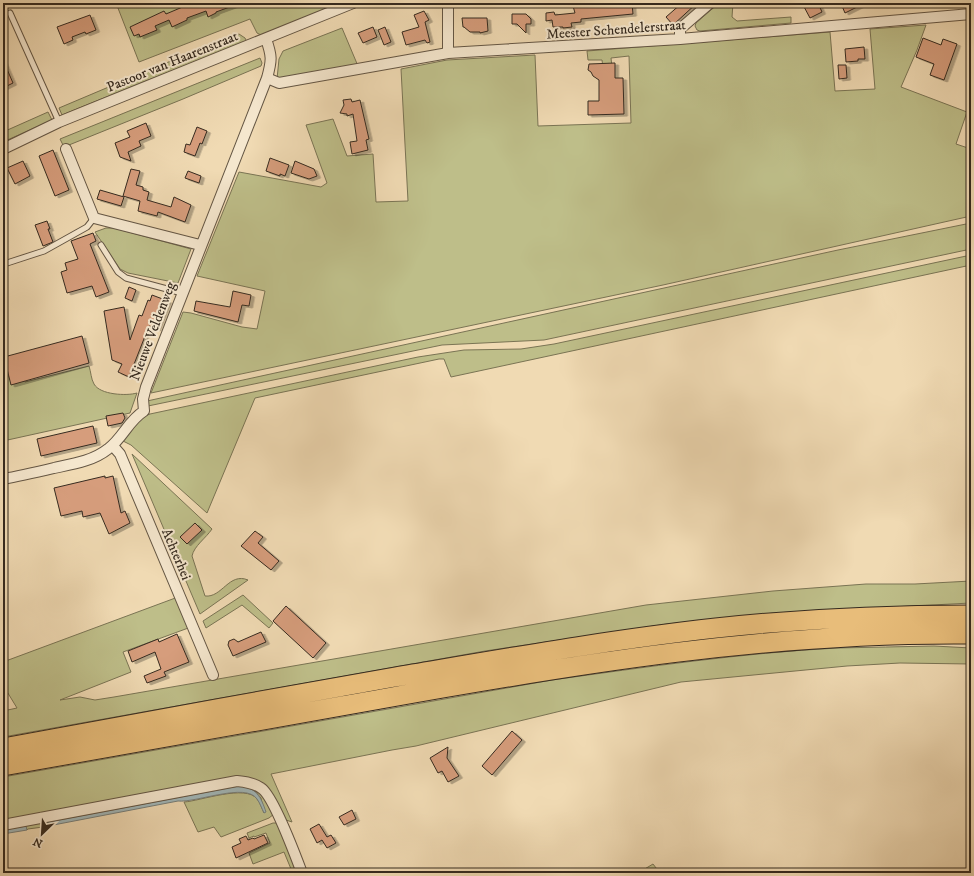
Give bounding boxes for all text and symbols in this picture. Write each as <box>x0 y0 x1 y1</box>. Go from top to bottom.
street label: Meester Schendelerstraat <box>546 16 687 44</box>
street label: Pastoor van Haarenstraat <box>104 27 241 97</box>
street label: Nieuwe Veldenweg <box>126 279 180 383</box>
street label: Achterhei <box>157 526 195 583</box>
north arrow <box>22 814 62 854</box>
text: N <box>31 834 45 850</box>

